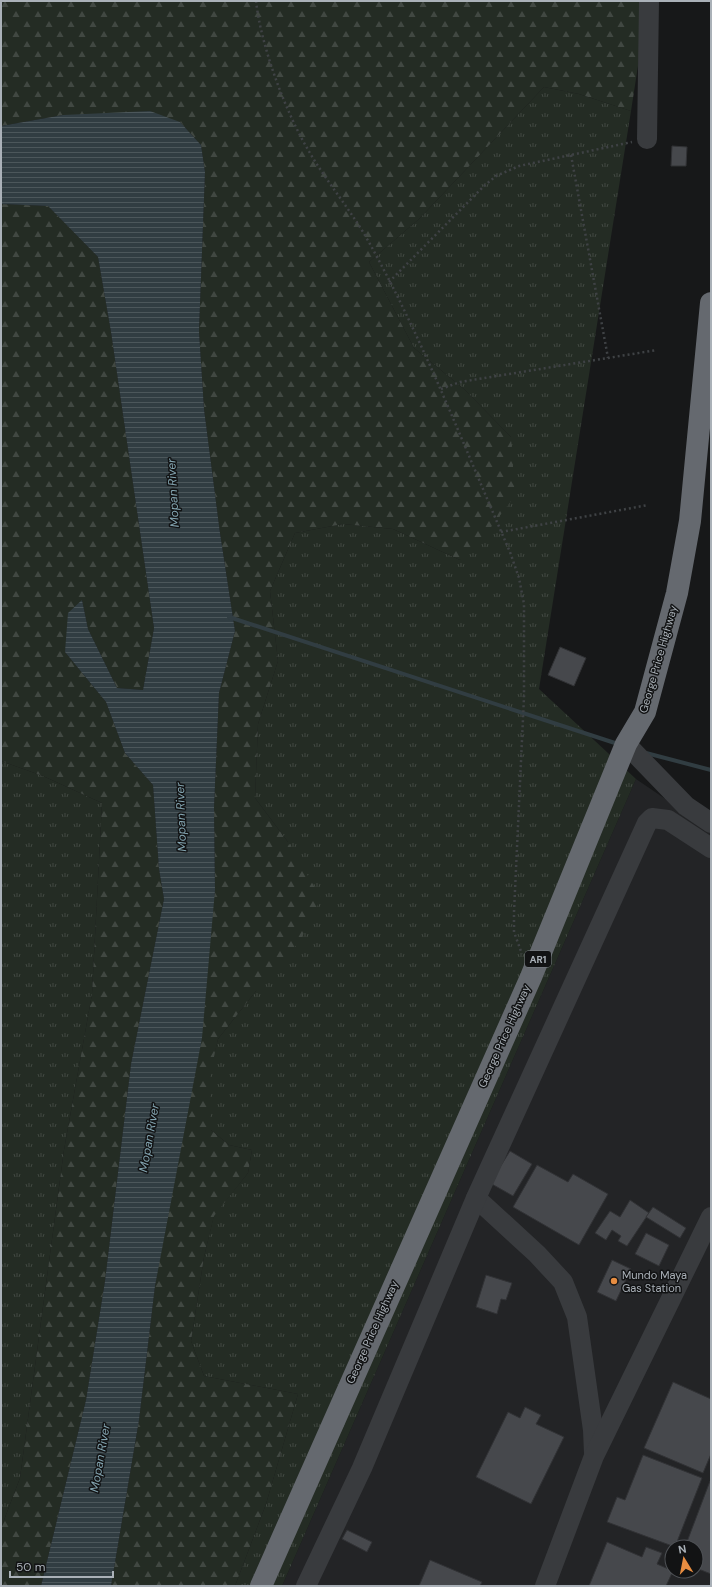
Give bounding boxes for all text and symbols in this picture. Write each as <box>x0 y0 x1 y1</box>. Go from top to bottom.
water label: Mopan River <box>163 457 183 528</box>
street label: George Price Highway <box>636 604 680 714</box>
water label: Mopan River <box>172 782 190 852</box>
road number: AR1 <box>525 951 551 967</box>
street label: George Price Highway <box>475 982 533 1090</box>
water label: Mopan River <box>135 1102 163 1173</box>
place label: Mundo Maya Gas Station <box>622 1268 687 1295</box>
marker: Mundo Maya Gas Station <box>609 1276 619 1286</box>
street label: George Price Highway <box>343 1278 401 1386</box>
water label: Mopan River <box>86 1422 114 1493</box>
north arrow <box>664 1539 704 1579</box>
text: N <box>677 1542 687 1557</box>
scale bar <box>10 1553 113 1579</box>
text: 50 m <box>16 1559 45 1575</box>

